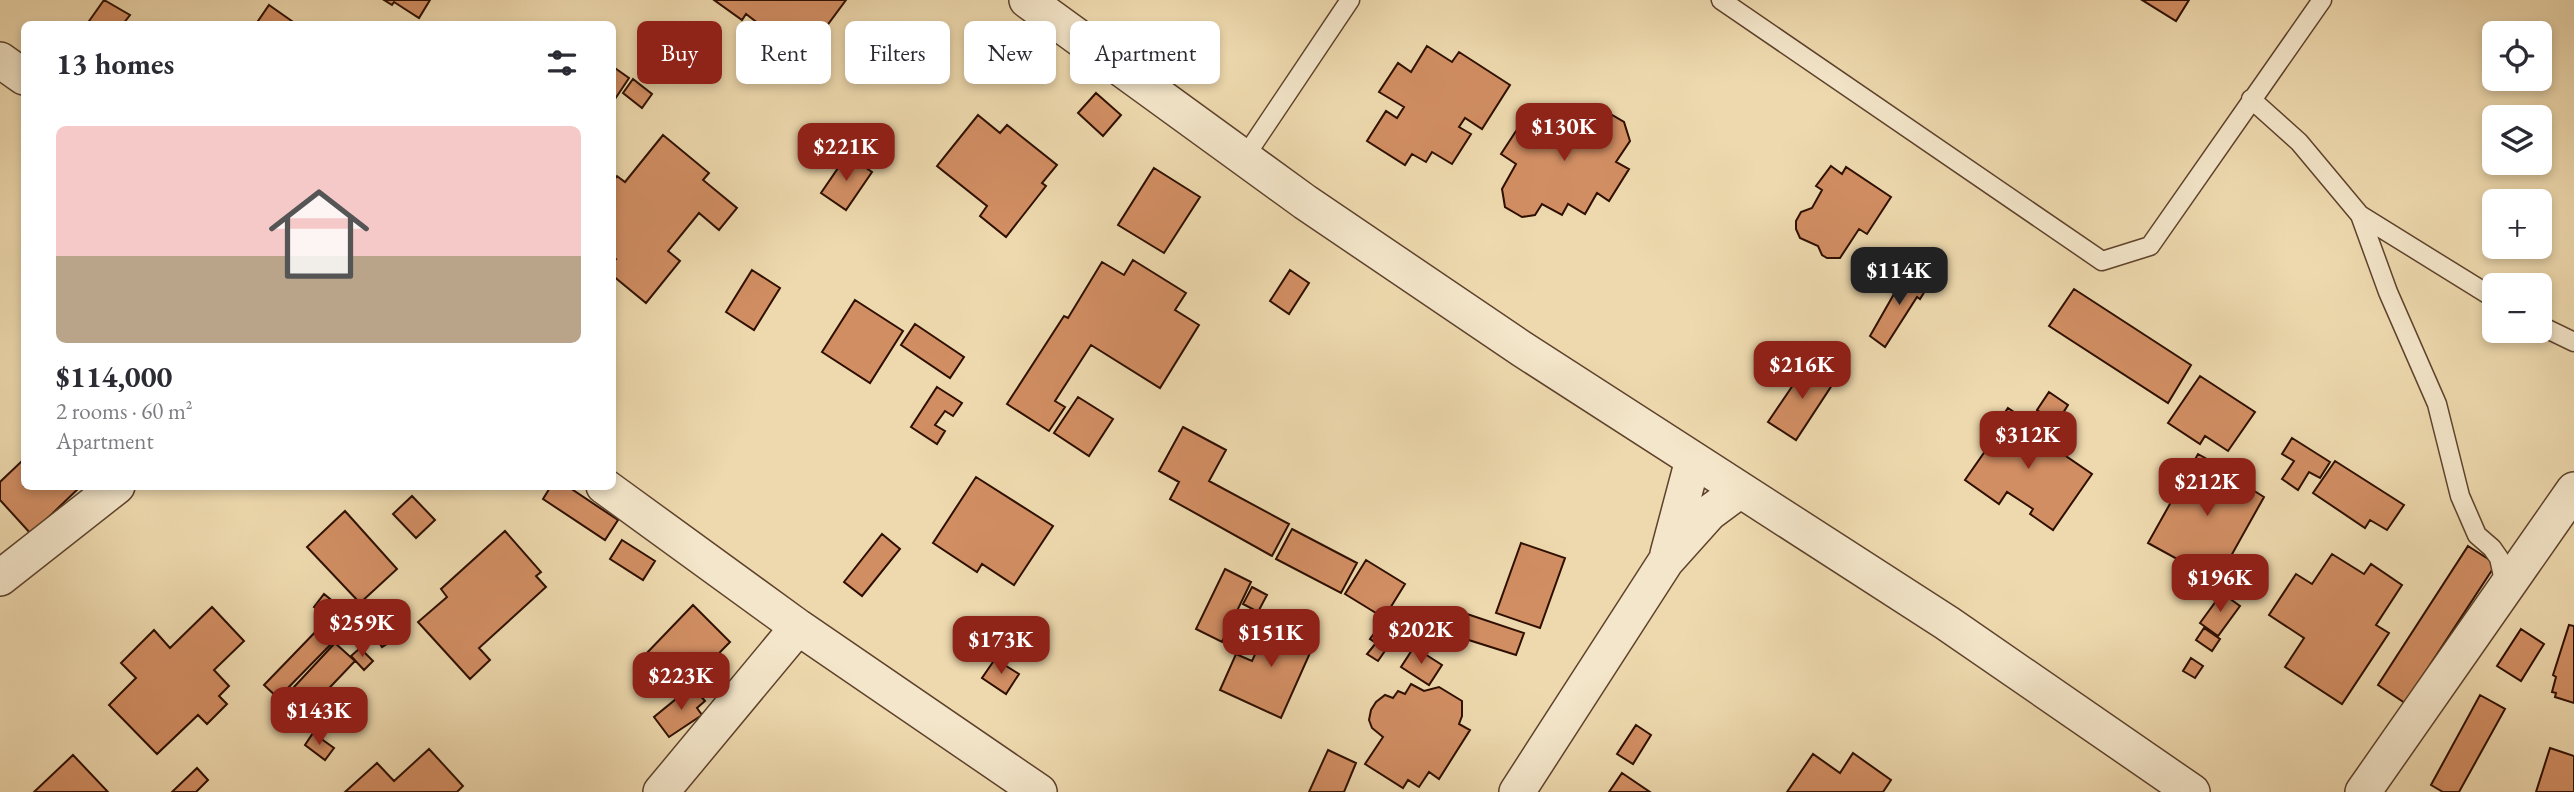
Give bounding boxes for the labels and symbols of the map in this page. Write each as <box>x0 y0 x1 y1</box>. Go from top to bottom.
pin: $130K <box>1515 104 1613 163</box>
pin: $221K <box>797 124 895 183</box>
pin: $114K <box>1850 247 1948 307</box>
pin: $216K <box>1753 342 1851 401</box>
pin: $312K <box>1979 412 2077 471</box>
pin: $212K <box>2158 458 2256 518</box>
pin: $196K <box>2171 554 2269 614</box>
pin: $259K <box>313 600 411 659</box>
pin: $202K <box>1372 606 1470 666</box>
pin: $151K <box>1222 610 1320 669</box>
pin: $173K <box>952 616 1050 676</box>
pin: $223K <box>632 652 730 712</box>
pin: $143K <box>270 688 368 747</box>

